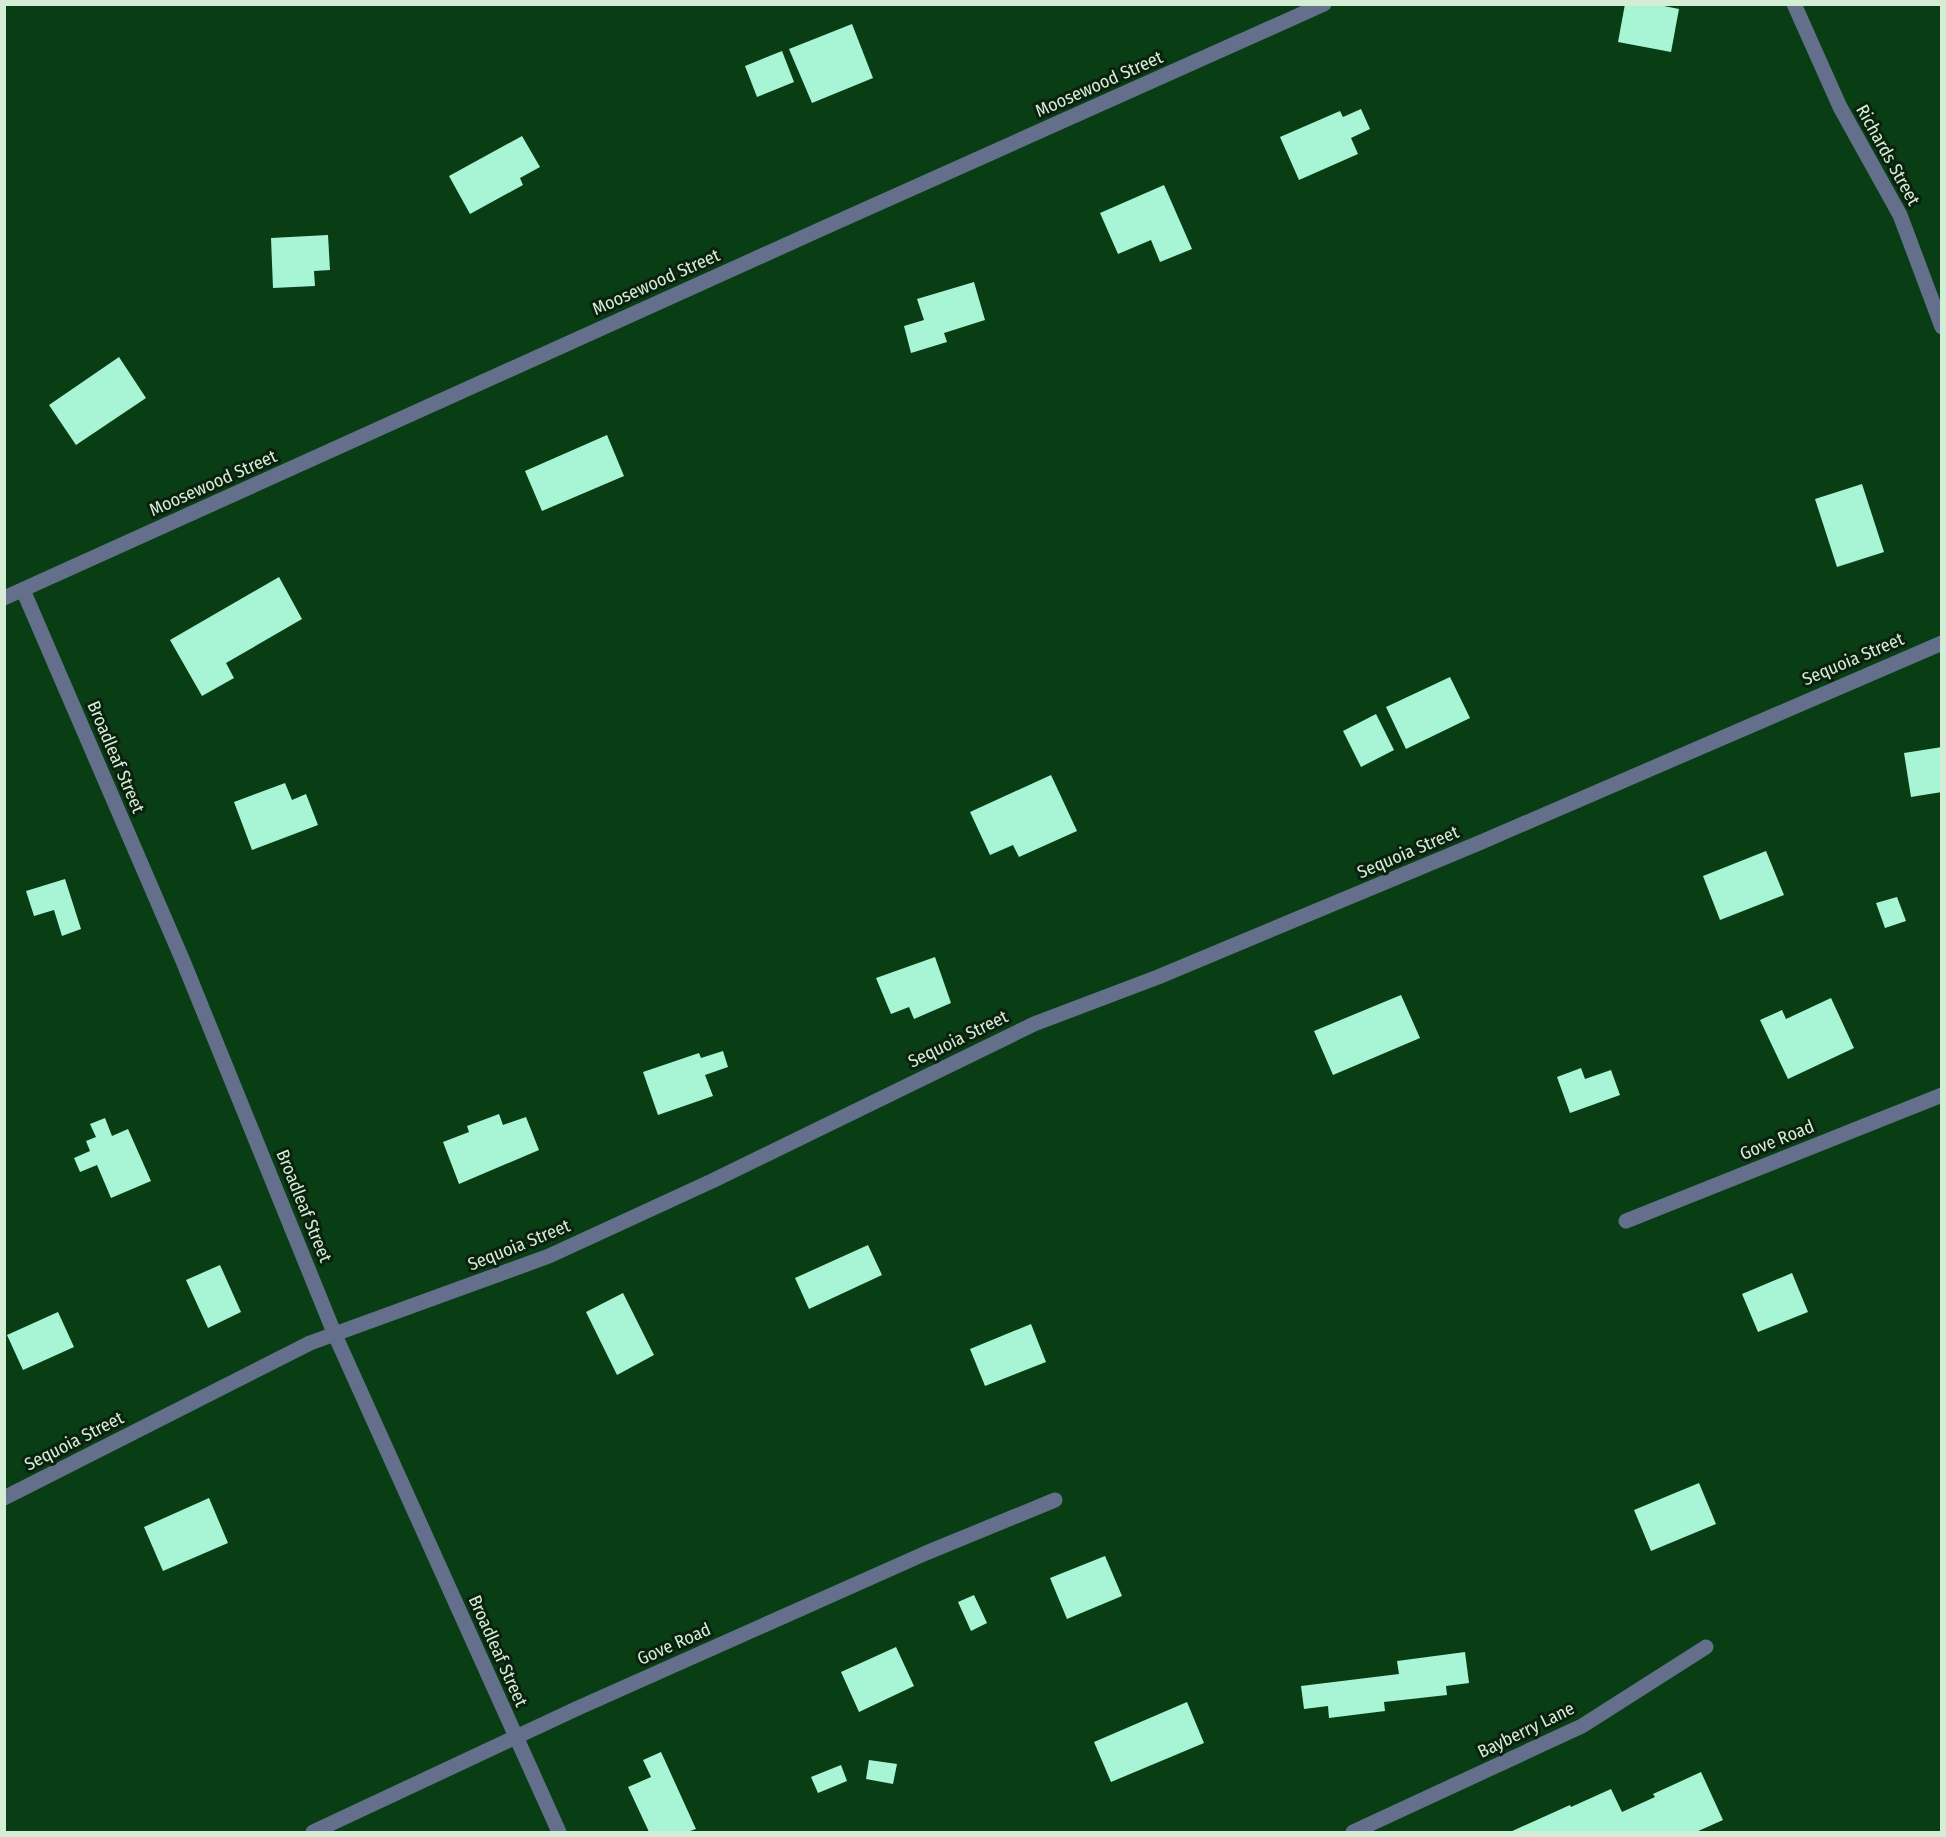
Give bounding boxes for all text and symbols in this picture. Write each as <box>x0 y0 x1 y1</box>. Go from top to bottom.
street label: Moosewood Street <box>1032 46 1166 122</box>
street label: Richards Street <box>1851 101 1925 209</box>
street label: Moosewood Street <box>589 244 723 320</box>
street label: Moosewood Street <box>146 445 280 521</box>
street label: Sequoia Street <box>1799 628 1907 690</box>
street label: Broadleaf Street <box>83 698 150 816</box>
street label: Sequoia Street <box>1354 821 1462 883</box>
street label: Sequoia Street <box>905 1005 1012 1073</box>
street label: Gove Road <box>1737 1115 1817 1165</box>
street label: Broadleaf Street <box>271 1146 337 1266</box>
street label: Sequoia Street <box>465 1214 573 1275</box>
street label: Sequoia Street <box>21 1407 127 1475</box>
street label: Broadleaf Street <box>464 1592 532 1710</box>
street label: Gove Road <box>634 1618 714 1670</box>
street label: Bayberry Lane <box>1474 1697 1578 1763</box>

